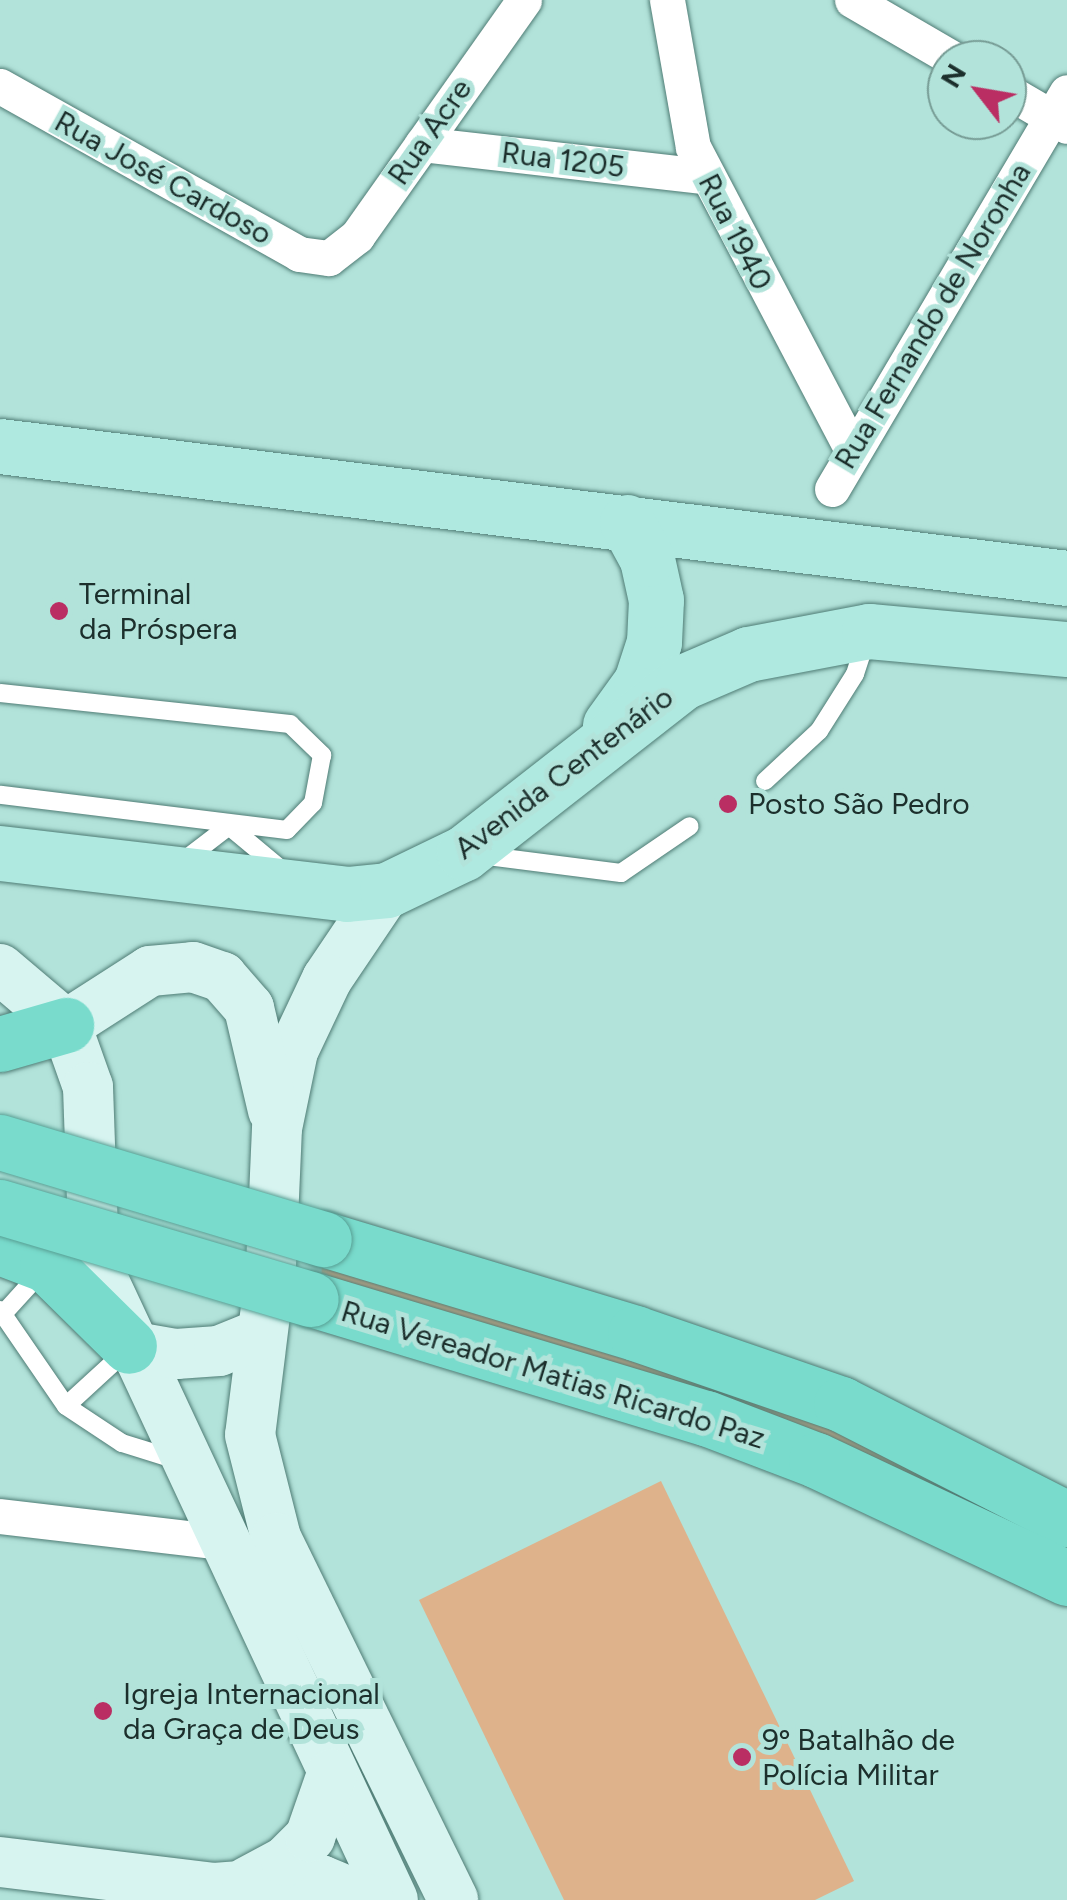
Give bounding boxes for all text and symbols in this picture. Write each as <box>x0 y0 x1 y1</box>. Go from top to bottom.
north arrow <box>927 40 1027 140</box>
text: N <box>933 58 973 94</box>
street label: Rua Acre <box>381 72 479 192</box>
street label: Rua José Cardoso <box>48 104 278 252</box>
street label: Rua 1205 <box>499 135 627 185</box>
street label: Rua Fernando de Noronha <box>827 157 1039 475</box>
street label: Rua 1940 <box>690 168 780 296</box>
place label: Terminal da Próspera <box>79 576 238 646</box>
marker: Terminal da Próspera <box>48 600 70 622</box>
street label: Avenida Centenário <box>448 679 680 867</box>
place label: Posto São Pedro <box>748 786 970 822</box>
marker: Posto São Pedro <box>717 793 739 815</box>
street label: Rua Vereador Matias Ricardo Paz <box>337 1293 769 1457</box>
place label: Igreja Internacional da Graça de Deus <box>123 1676 380 1746</box>
marker: Igreja Internacional da Graça de Deus <box>92 1700 114 1722</box>
place label: 9º Batalhão de Polícia Militar <box>762 1722 955 1792</box>
marker: 9º Batalhão de Polícia Militar <box>731 1746 753 1768</box>

